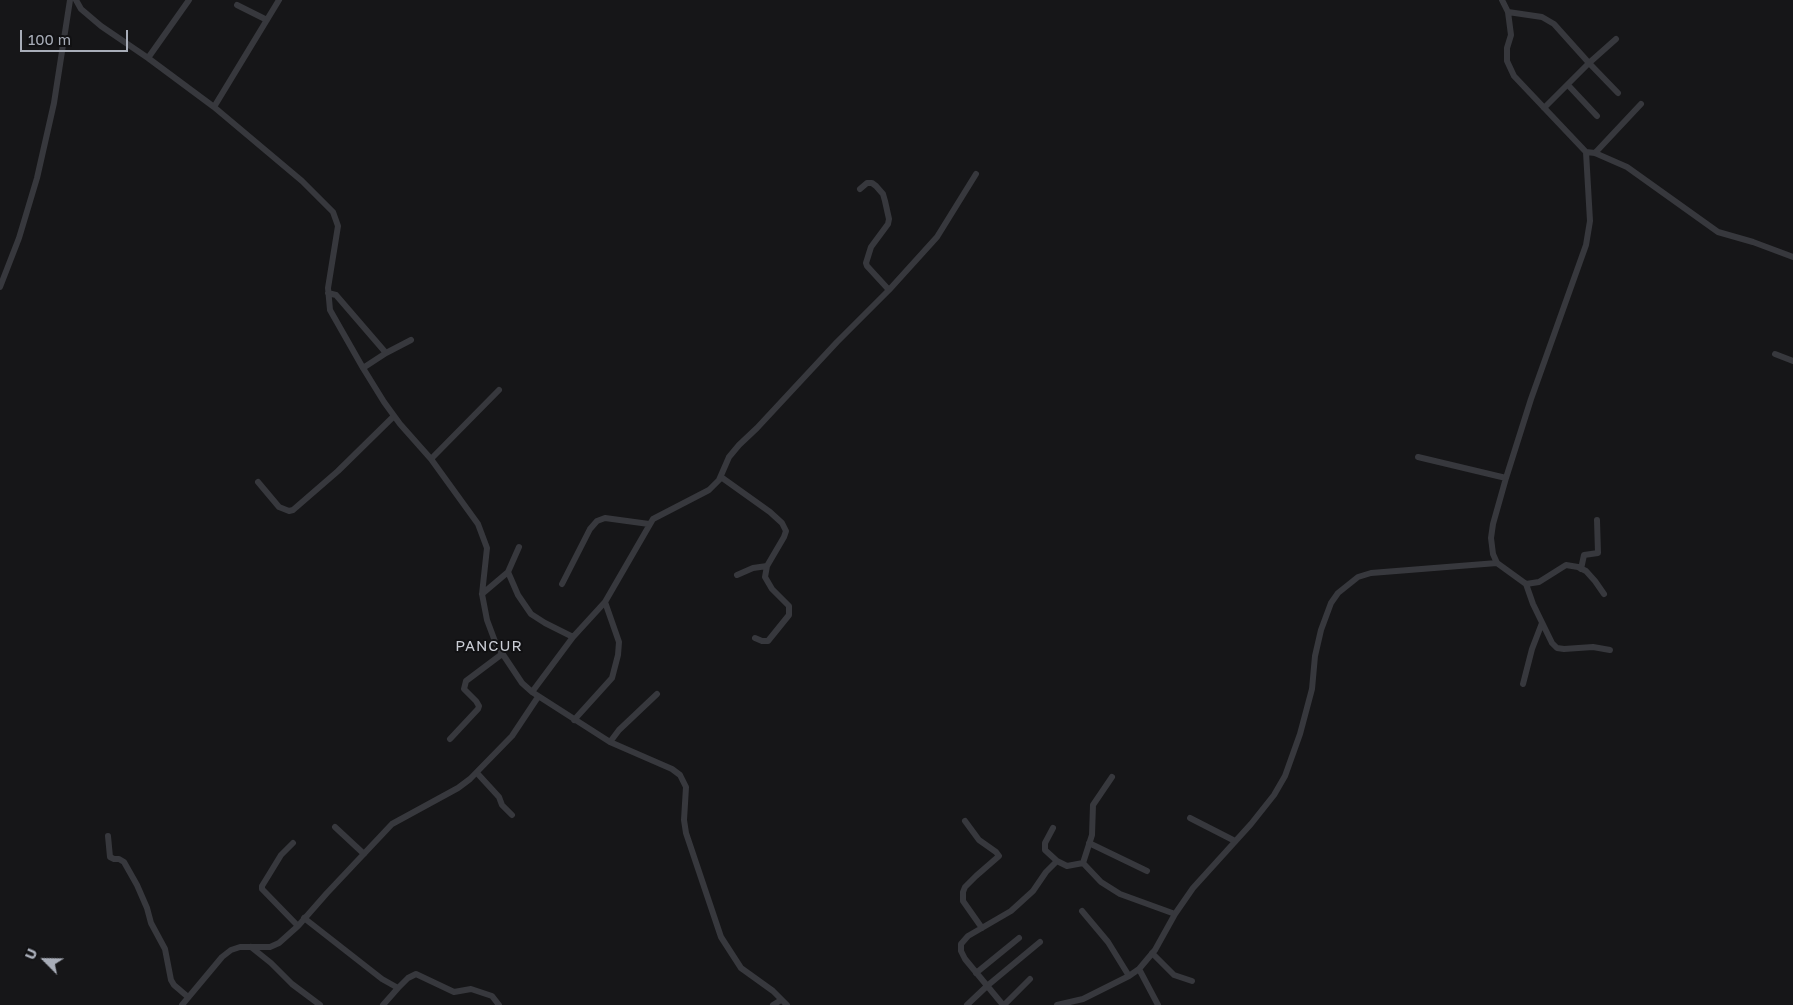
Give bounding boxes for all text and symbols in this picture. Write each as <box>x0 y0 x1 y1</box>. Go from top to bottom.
scale bar <box>22 20 130 52</box>
text: 100 m <box>28 30 71 48</box>
district label: PANCUR <box>455 637 523 655</box>
north arrow <box>20 935 70 985</box>
text: U <box>21 946 41 962</box>

